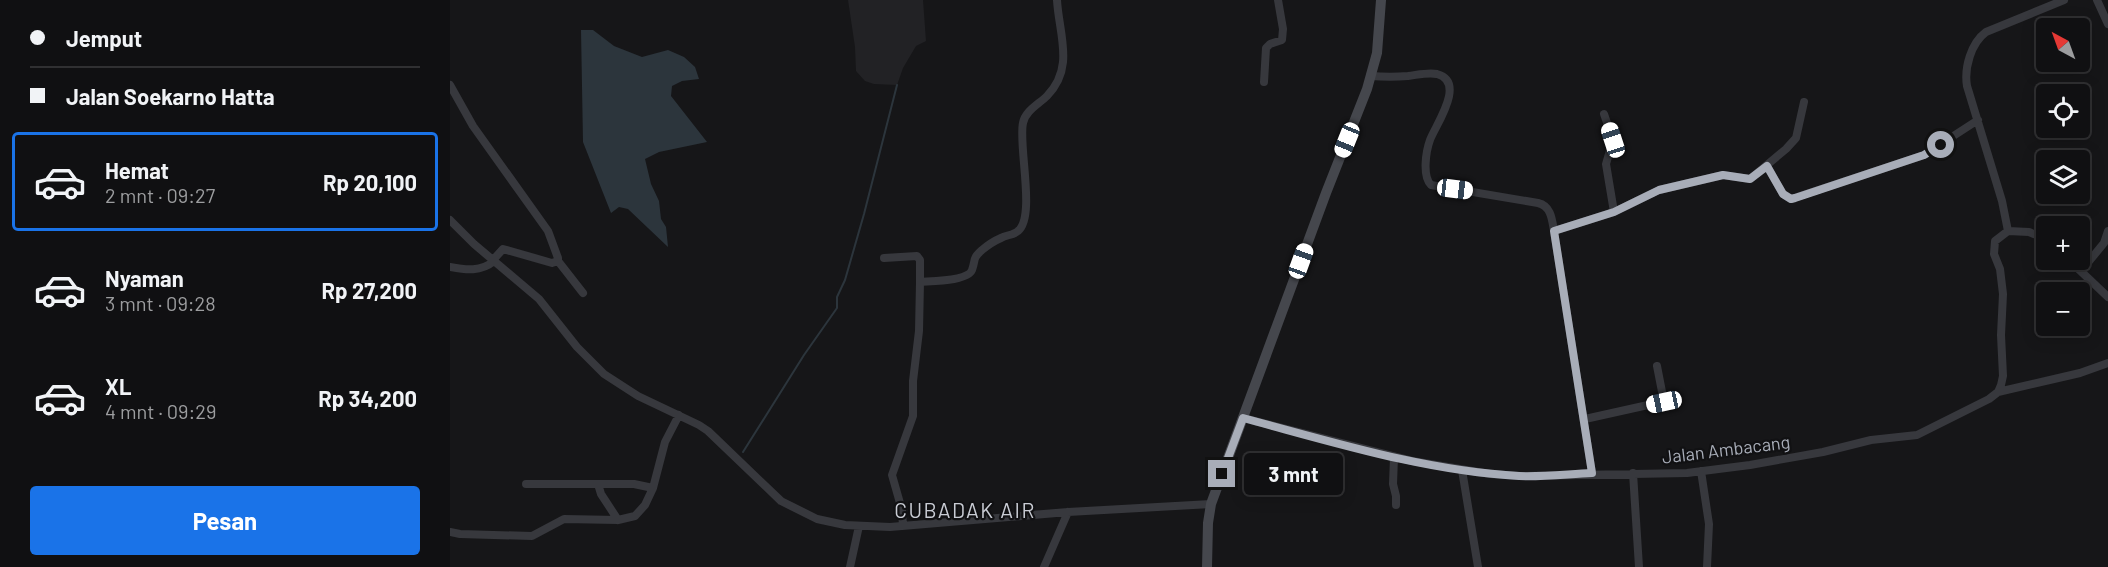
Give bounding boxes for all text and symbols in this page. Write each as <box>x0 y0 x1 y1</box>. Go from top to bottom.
north arrow <box>2036 18 2090 72</box>
map controls <box>2036 18 2090 336</box>
text: Jemput <box>66 25 142 51</box>
text: Jalan Soekarno Hatta <box>66 83 275 109</box>
button: locate <box>2036 84 2090 138</box>
car <box>1332 120 1362 160</box>
car <box>1599 120 1627 160</box>
route start <box>1927 131 1954 158</box>
button: layers <box>2036 150 2090 204</box>
icon: car <box>33 155 87 209</box>
text: Hemat <box>105 157 169 183</box>
text: Rp 20,100 <box>323 169 417 195</box>
car <box>1436 178 1474 200</box>
text: 2 mnt · 09:27 <box>105 183 215 207</box>
button: + <box>2036 216 2090 270</box>
car <box>1286 241 1316 281</box>
icon: car <box>33 263 87 317</box>
text: Nyaman <box>105 265 184 291</box>
text: Rp 27,200 <box>322 277 417 303</box>
button: − <box>2036 282 2090 336</box>
text: 3 mnt · 09:28 <box>105 291 216 315</box>
icon: car <box>33 371 87 425</box>
text: XL <box>105 373 131 399</box>
text: Rp 34,200 <box>318 385 417 411</box>
car <box>1645 389 1683 415</box>
text: 4 mnt · 09:29 <box>105 399 216 423</box>
street label: Jalan Ambacang <box>1661 430 1791 468</box>
callout: 3 mnt <box>1243 453 1342 495</box>
route end <box>1208 460 1235 487</box>
text: 3 mnt <box>1268 462 1319 486</box>
button: Pesan <box>30 486 420 555</box>
district label: CUBADAK AIR <box>894 497 1036 522</box>

